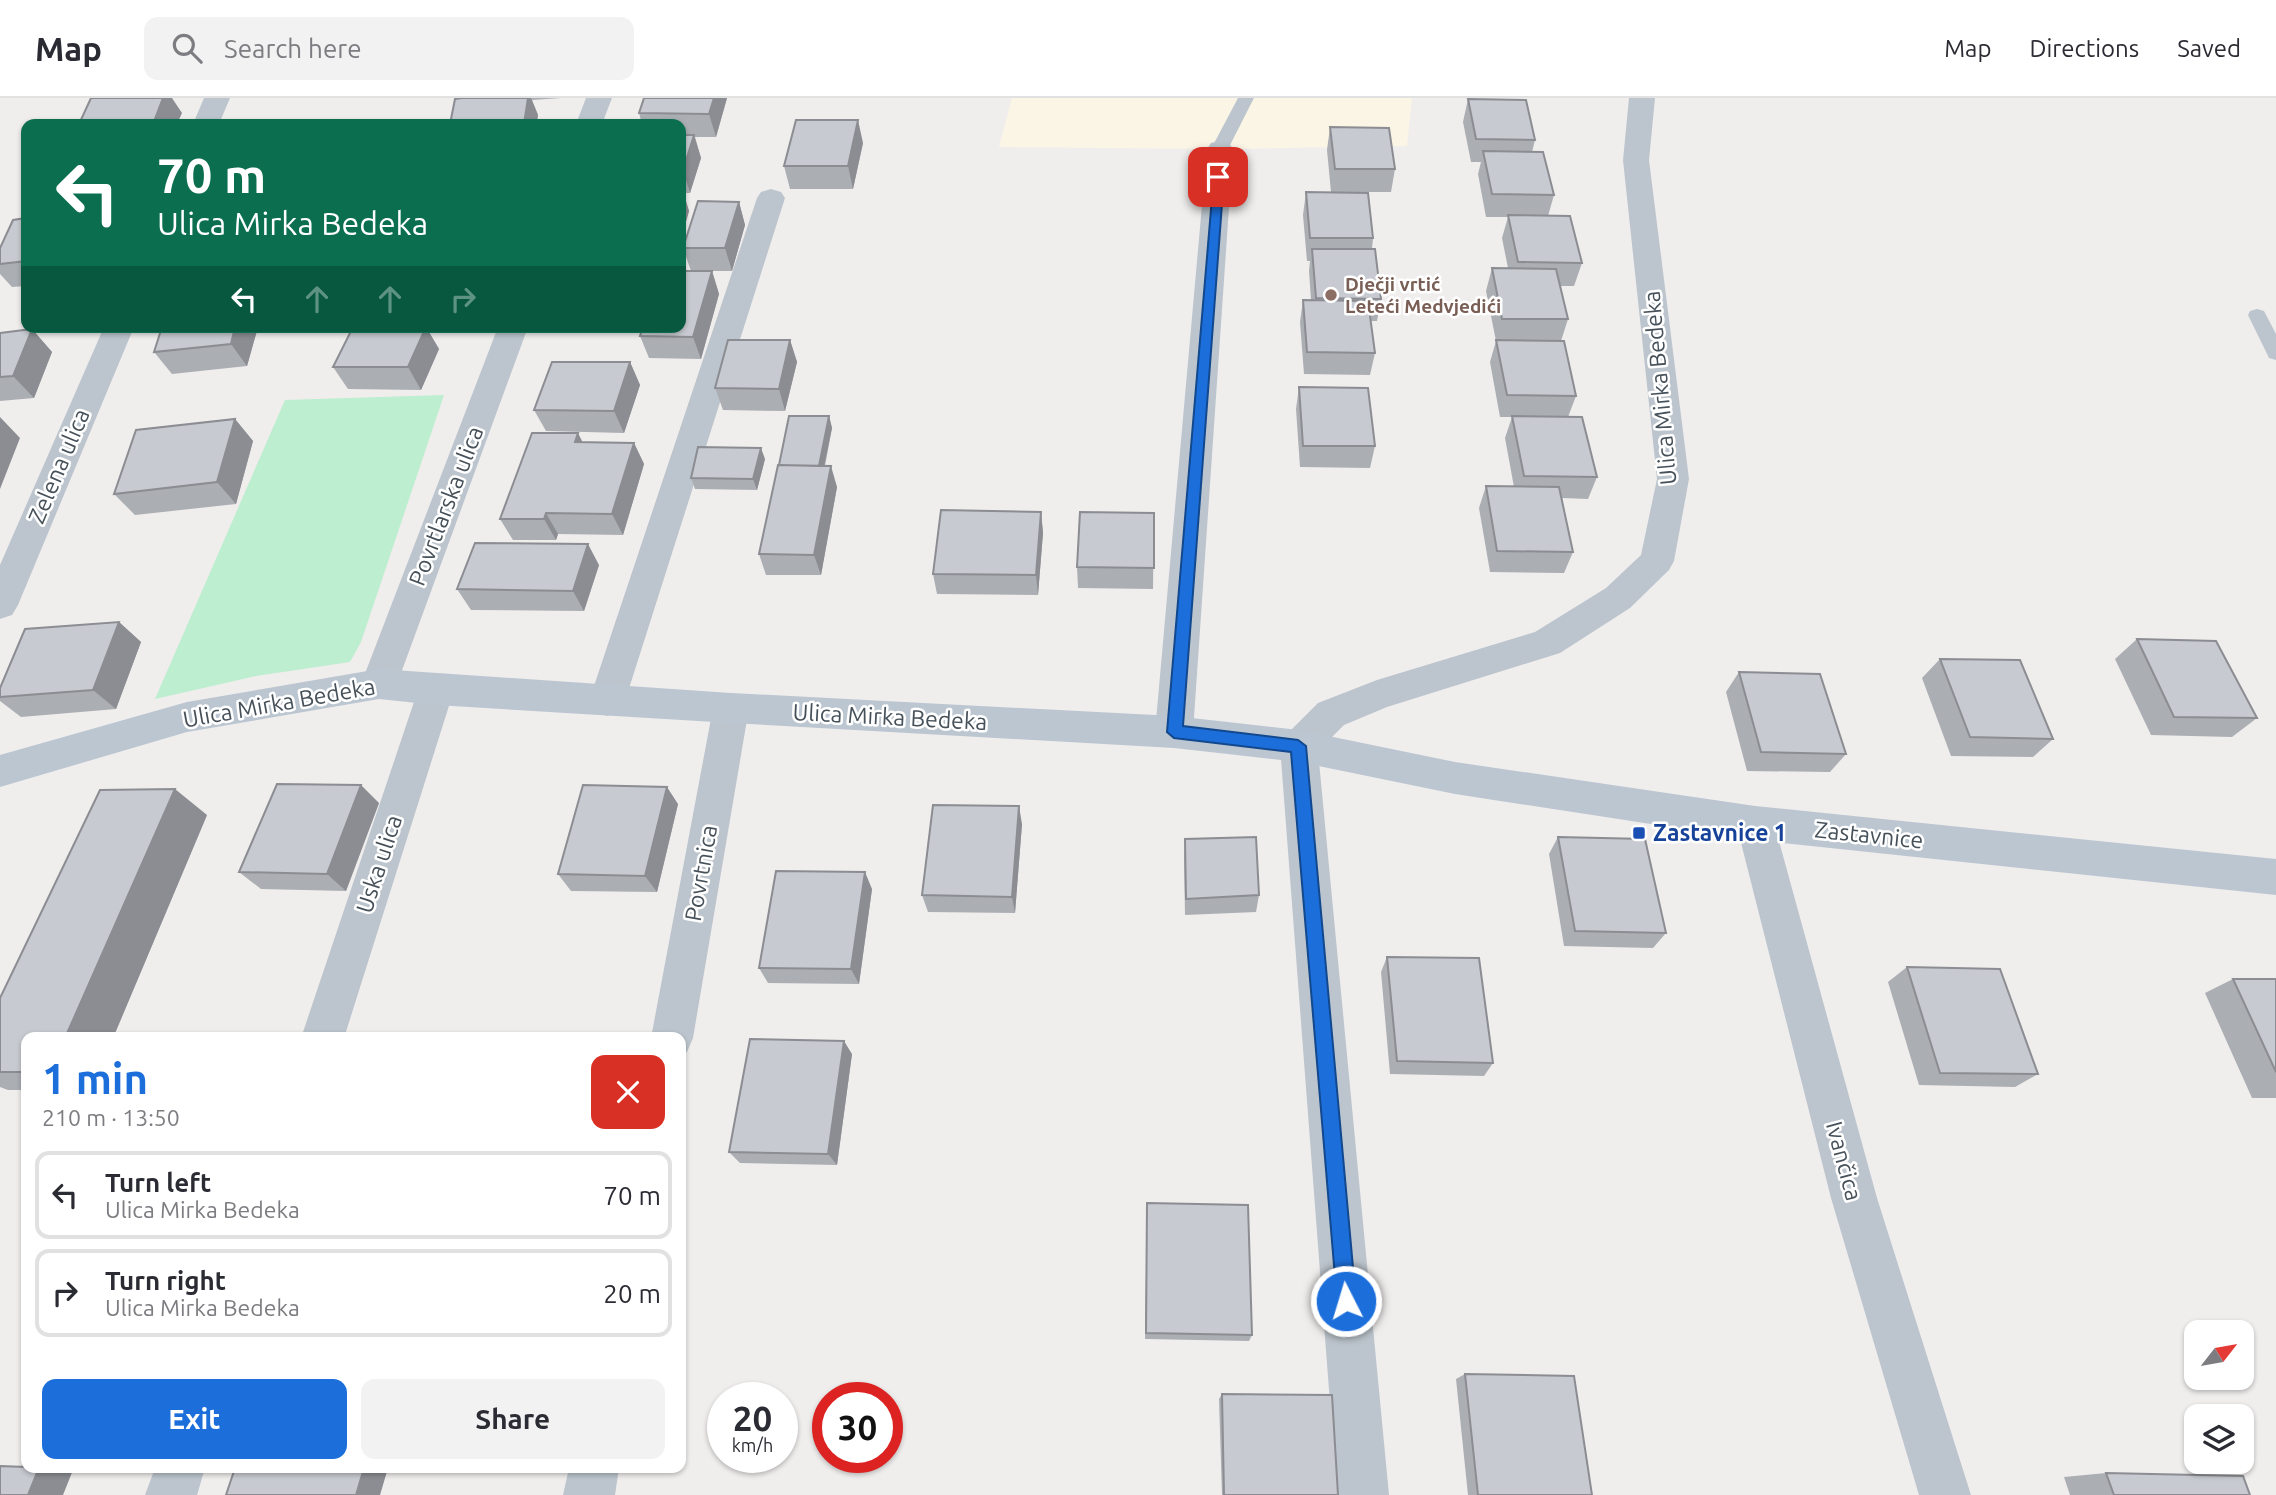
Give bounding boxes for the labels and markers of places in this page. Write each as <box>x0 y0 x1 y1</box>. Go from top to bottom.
pin <box>1188 147 1248 207</box>
place label: Dječji vrtić Leteći Medvjedići <box>1345 273 1501 317</box>
marker: Dječji vrtić Leteći Medvjedići <box>1323 287 1339 303</box>
place label: Zastavnice 1 <box>1653 820 1787 845</box>
marker: Zastavnice 1 <box>1631 825 1647 841</box>

